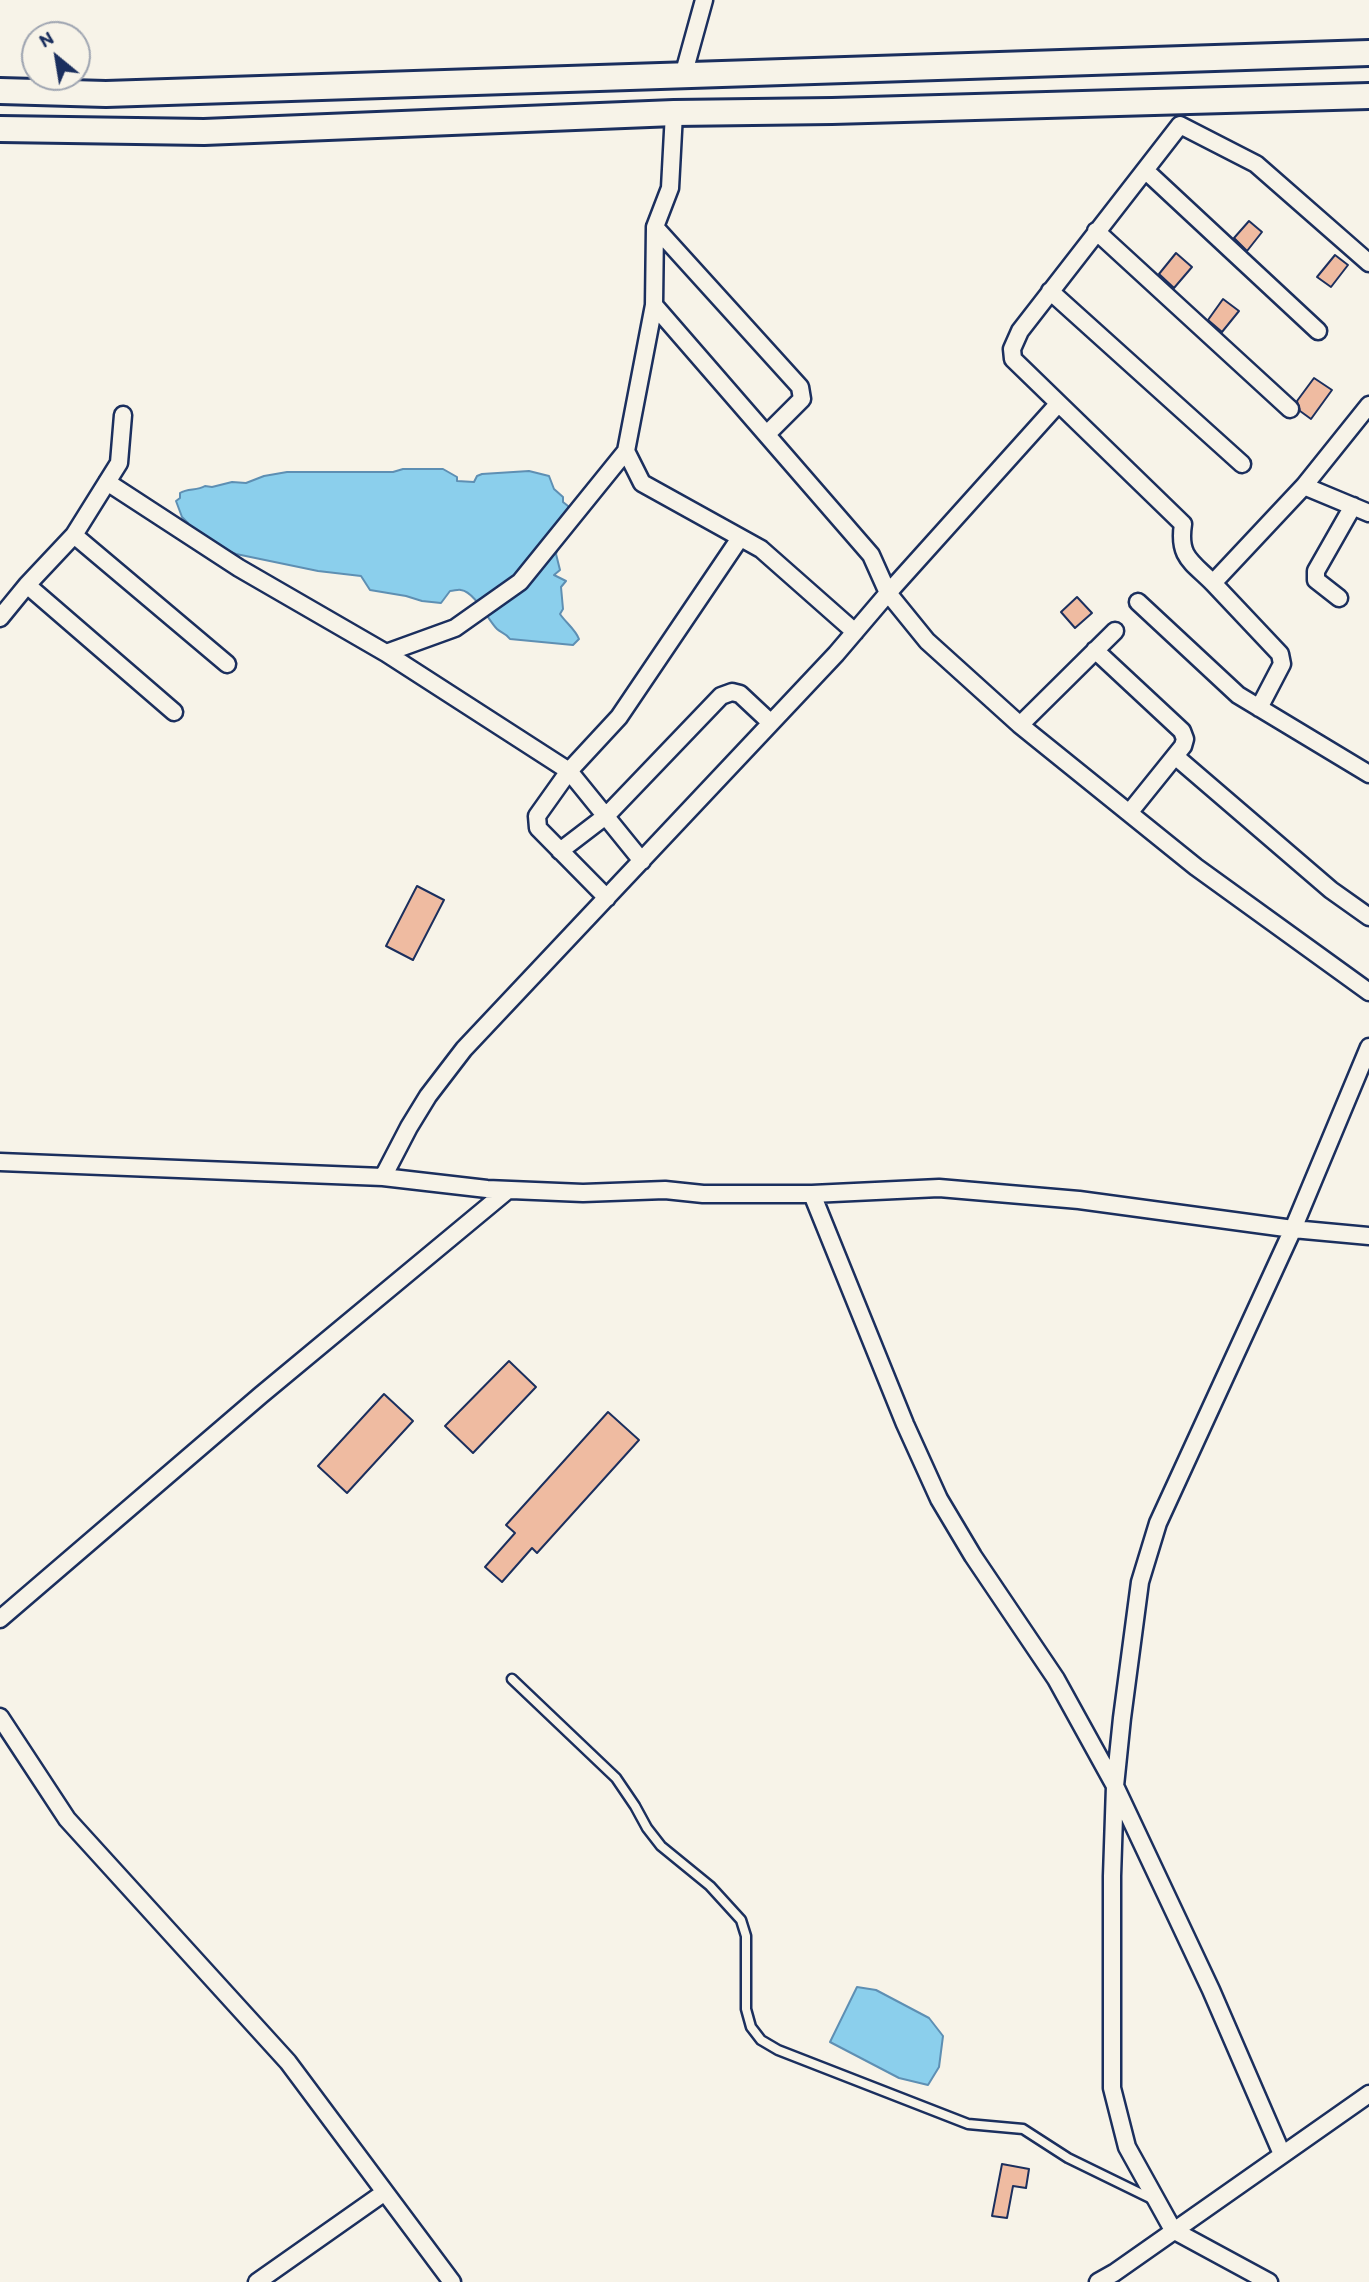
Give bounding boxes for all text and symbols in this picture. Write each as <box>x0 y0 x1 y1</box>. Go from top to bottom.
north arrow <box>21 21 91 91</box>
text: N <box>35 26 58 52</box>

